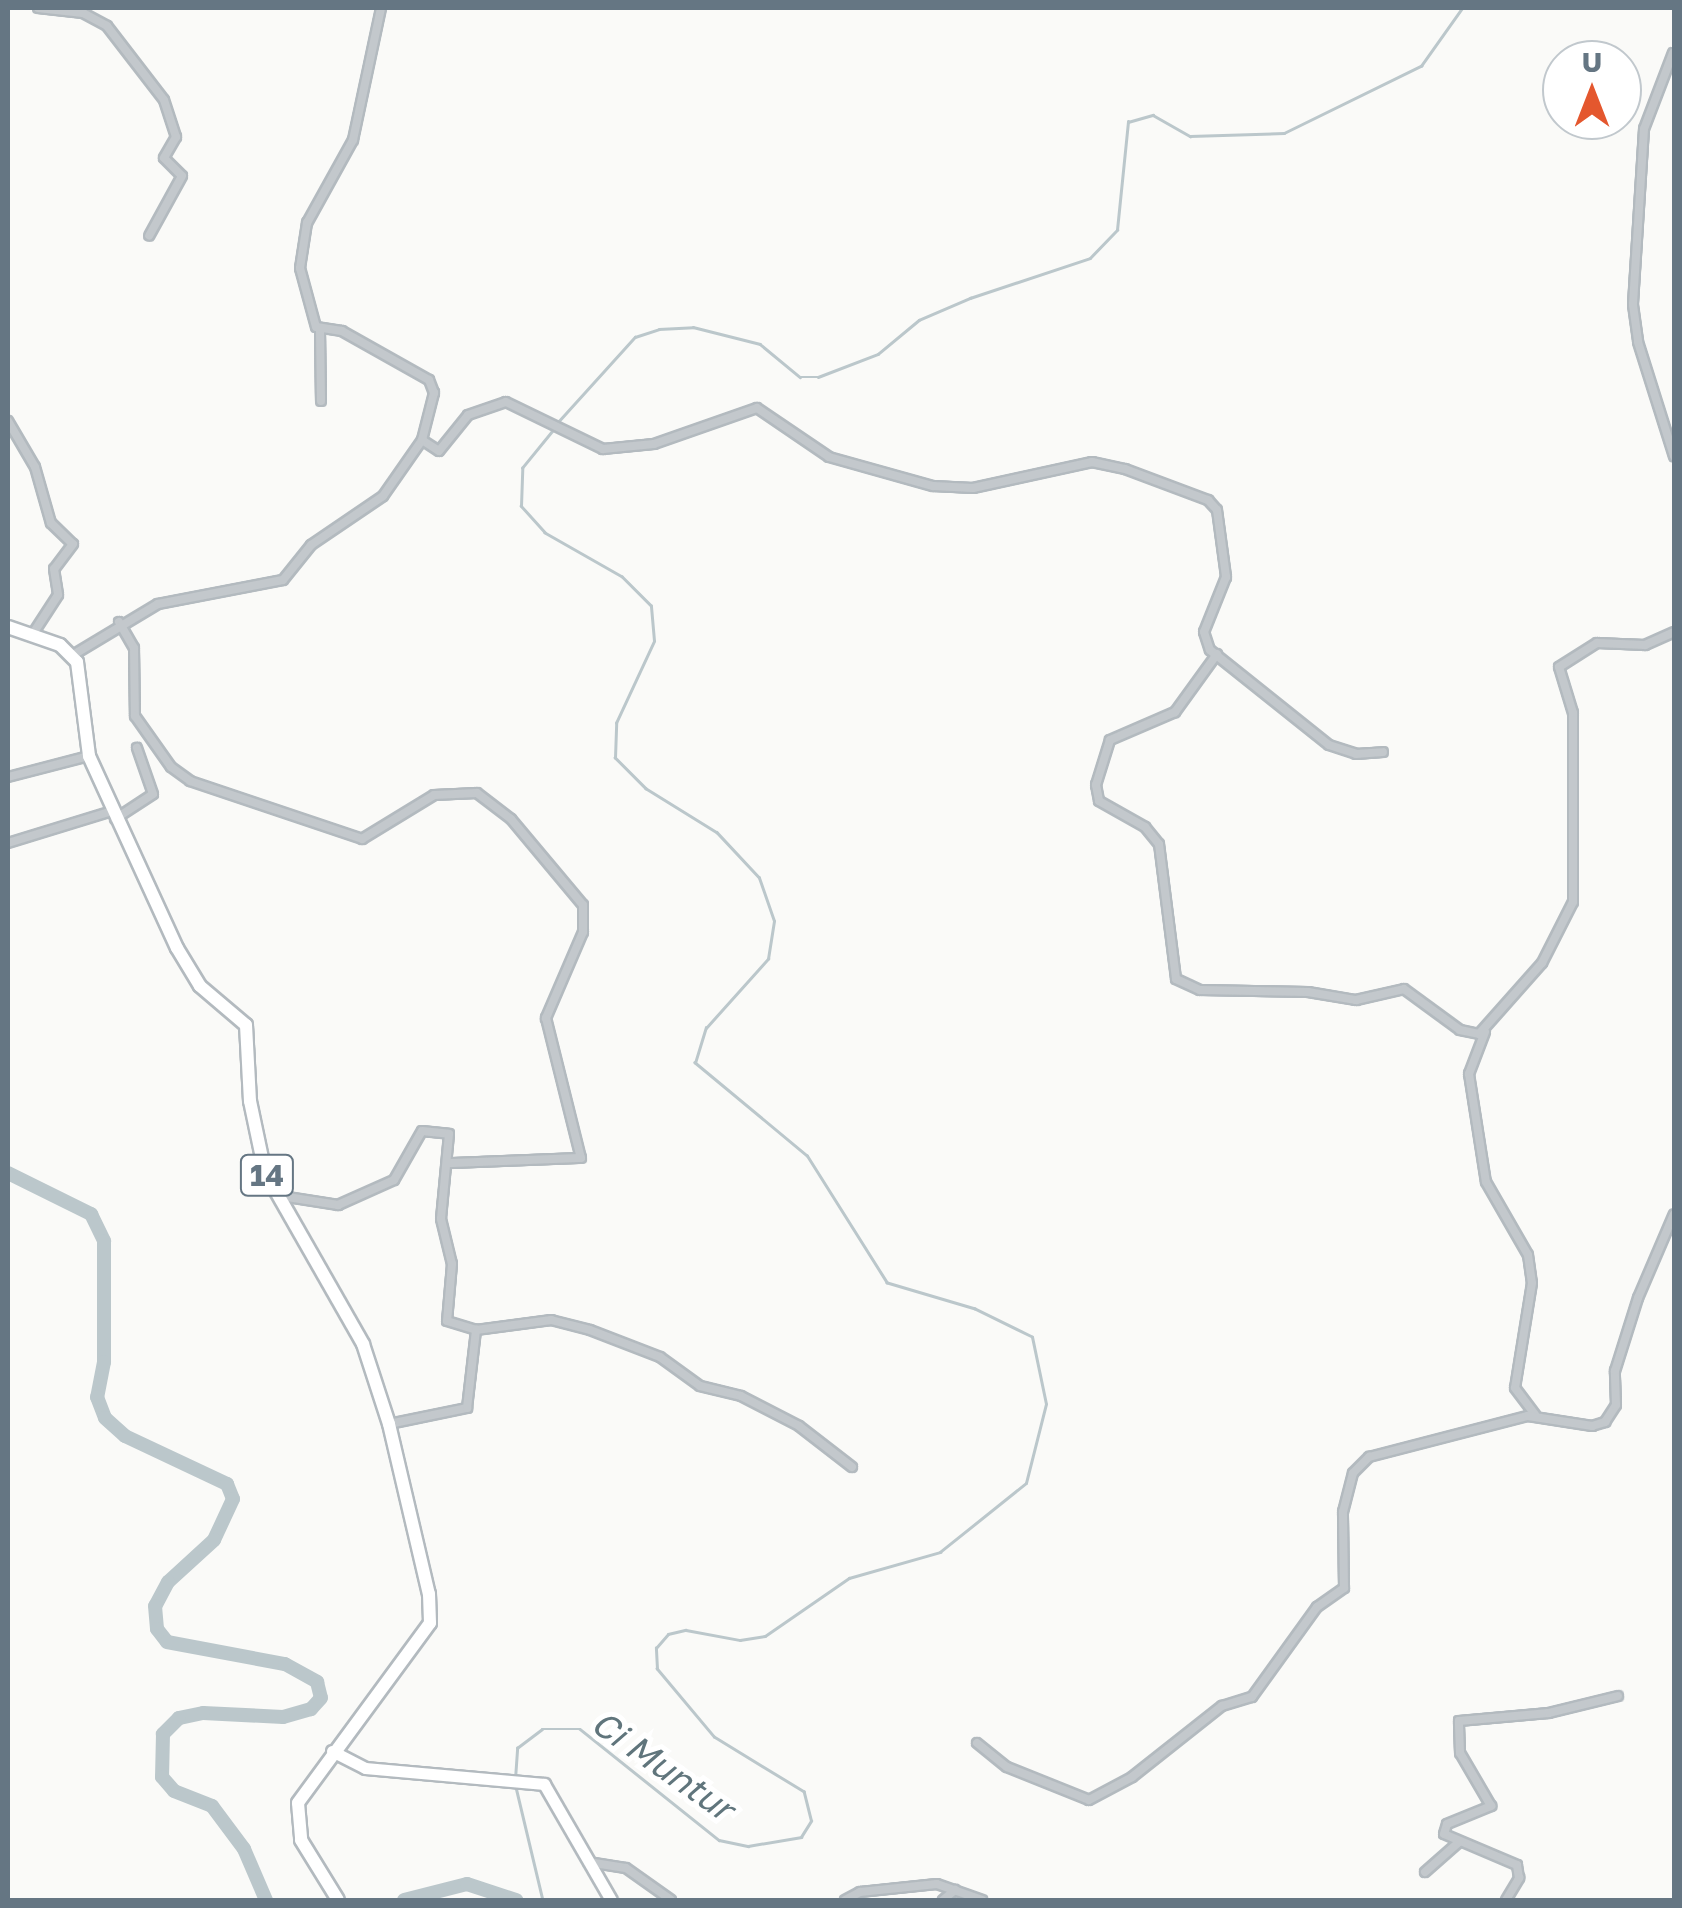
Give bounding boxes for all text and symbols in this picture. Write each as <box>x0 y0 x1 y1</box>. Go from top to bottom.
north arrow <box>1542 40 1642 140</box>
text: U <box>1582 45 1602 78</box>
road number: 14 <box>240 1150 294 1200</box>
water label: Ci Muntur <box>584 1701 742 1829</box>

